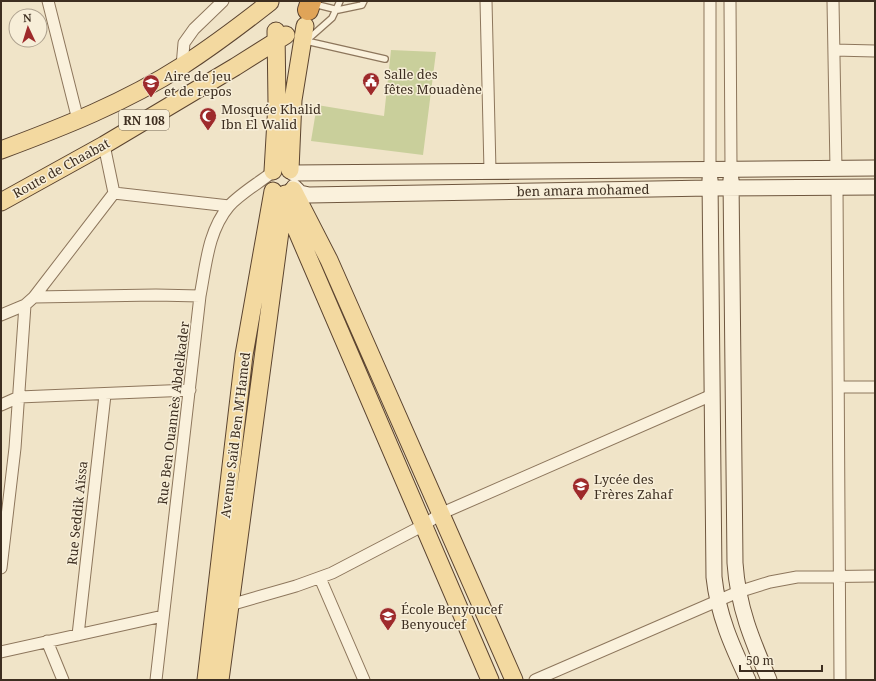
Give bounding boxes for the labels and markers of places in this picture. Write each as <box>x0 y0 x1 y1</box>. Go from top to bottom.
place label: Salle des fêtes Mouadène <box>384 65 482 98</box>
place label: Aire de jeu et de repos <box>164 67 232 100</box>
public building icon: Salle des fêtes Mouadène <box>361 71 381 96</box>
school or university icon: Aire de jeu et de repos <box>141 73 161 98</box>
place label: Mosquée Khalid Ibn El Walid <box>221 100 321 133</box>
mosque icon: Mosquée Khalid Ibn El Walid <box>198 106 218 131</box>
place label: Lycée des Frères Zahaf <box>594 470 674 503</box>
school or university icon: Lycée des Frères Zahaf <box>571 476 591 501</box>
place label: École Benyoucef Benyoucef <box>401 600 503 633</box>
school or university icon: École Benyoucef Benyoucef <box>378 606 398 631</box>

